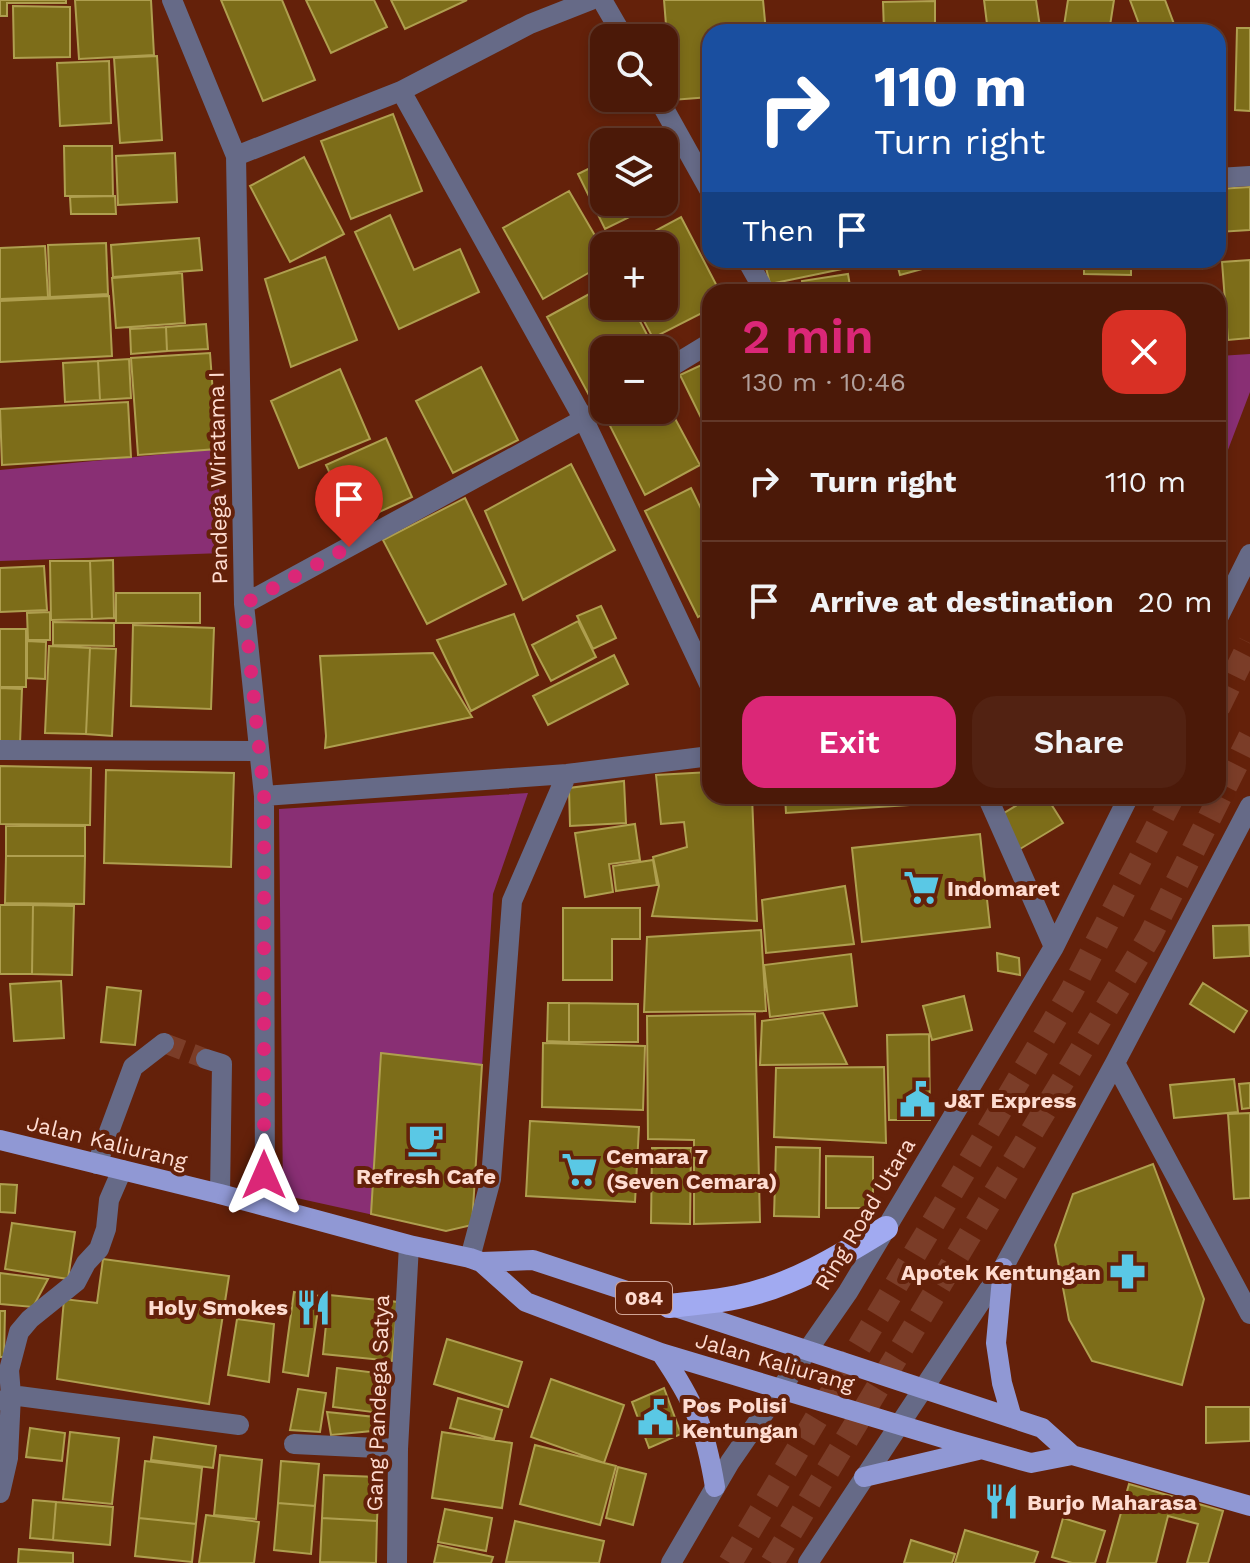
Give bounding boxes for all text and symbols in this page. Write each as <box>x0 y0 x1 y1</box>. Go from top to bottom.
map controls <box>590 24 678 424</box>
button: search <box>590 24 678 112</box>
text: 110 m <box>874 54 1027 120</box>
icon: right <box>742 56 846 160</box>
text: Turn right <box>874 121 1045 163</box>
button: layers <box>590 128 678 216</box>
icon: arrive <box>830 208 874 252</box>
text: Then <box>742 213 814 248</box>
button: + <box>590 232 678 320</box>
text: 2 min <box>742 308 874 365</box>
button: close <box>1102 310 1186 394</box>
button: − <box>590 336 678 424</box>
text: 130 m · 10:46 <box>742 367 906 397</box>
street label: Pandega Wiratama I <box>204 371 232 585</box>
icon: right <box>742 459 786 503</box>
text: Turn right <box>810 464 956 499</box>
text: 110 m <box>1105 464 1186 499</box>
pin <box>315 465 383 547</box>
icon: arrive <box>327 477 371 521</box>
icon: arrive <box>742 579 786 623</box>
text: Arrive at destination <box>810 584 1114 619</box>
text: 20 m <box>1138 584 1213 619</box>
button: Exit <box>742 696 956 788</box>
button: Share <box>972 696 1186 788</box>
supermarket icon: Indomaret <box>902 869 940 907</box>
place label: Indomaret <box>947 876 1060 901</box>
public building icon: J&T Express <box>899 1081 937 1119</box>
place label: J&T Express <box>944 1088 1077 1113</box>
street label: Jalan Kaliurang <box>24 1110 190 1174</box>
cafe icon: Refresh Cafe <box>407 1121 445 1159</box>
position arrow <box>222 1133 306 1217</box>
street label: Ring Road Utara <box>810 1134 920 1294</box>
place label: Cemara 7 (Seven Cemara) <box>606 1144 777 1194</box>
supermarket icon: Cemara 7 (Seven Cemara) <box>561 1150 599 1188</box>
place label: Refresh Cafe <box>356 1164 496 1189</box>
pharmacy icon: Apotek Kentungan <box>1108 1253 1146 1291</box>
place label: Apotek Kentungan <box>901 1260 1101 1285</box>
road number: 084 <box>616 1282 672 1314</box>
restaurant icon: Holy Smokes <box>295 1288 333 1326</box>
street label: Gang Pandega Satya <box>362 1294 394 1512</box>
place label: Holy Smokes <box>148 1295 288 1320</box>
street label: Jalan Kaliurang <box>693 1327 858 1397</box>
place label: Pos Polisi Kentungan <box>682 1393 798 1443</box>
public building icon: Pos Polisi Kentungan <box>637 1399 675 1437</box>
restaurant icon: Burjo Maharasa <box>982 1483 1020 1521</box>
place label: Burjo Maharasa <box>1027 1490 1197 1515</box>

